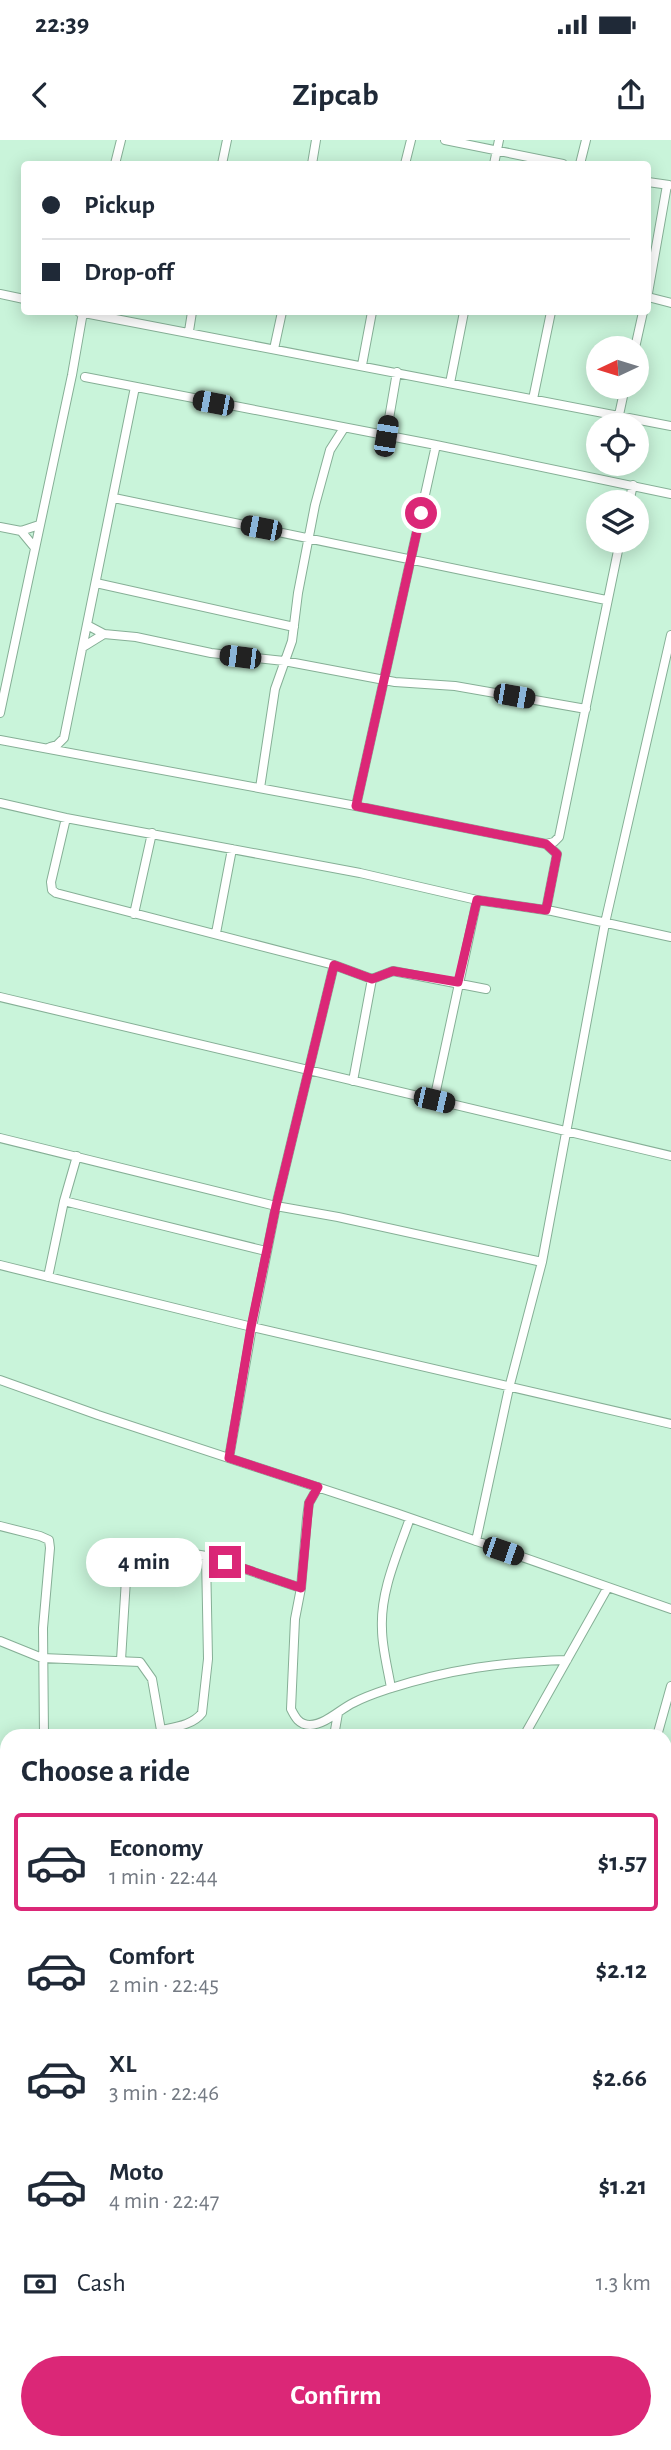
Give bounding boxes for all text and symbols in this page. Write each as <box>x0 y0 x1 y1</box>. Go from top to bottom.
text: 22:39 <box>35 11 89 37</box>
icon: back <box>21 76 59 114</box>
icon: share <box>612 76 650 114</box>
text: Zipcab <box>292 79 379 111</box>
text: Pickup <box>84 192 155 218</box>
text: Drop-off <box>84 259 173 285</box>
north arrow <box>586 336 649 399</box>
map controls <box>586 336 649 553</box>
car <box>191 389 236 417</box>
button: locate <box>586 413 649 476</box>
car <box>373 414 400 458</box>
button: layers <box>586 490 649 553</box>
route start <box>405 497 437 529</box>
car <box>239 514 284 542</box>
car <box>218 644 263 670</box>
car <box>492 682 537 710</box>
car <box>412 1085 457 1115</box>
car <box>480 1534 527 1568</box>
callout: 4 min <box>85 1538 201 1586</box>
route end <box>209 1546 241 1578</box>
text: 4 min <box>118 1551 170 1574</box>
text: Choose a ride <box>21 1755 190 1787</box>
icon: car <box>25 1831 88 1894</box>
text: Economy <box>109 1835 203 1861</box>
text: $1.57 <box>598 1849 647 1875</box>
text: 1 min · 22:44 <box>109 1866 218 1889</box>
icon: car <box>25 1939 88 2002</box>
text: Comfort <box>109 1943 194 1969</box>
text: $2.12 <box>595 1957 647 1983</box>
text: 2 min · 22:45 <box>109 1974 219 1997</box>
icon: car <box>25 2047 88 2110</box>
text: XL <box>109 2051 136 2077</box>
text: $2.66 <box>592 2065 647 2091</box>
text: 3 min · 22:46 <box>109 2082 219 2105</box>
icon: car <box>25 2155 88 2218</box>
text: Moto <box>109 2159 164 2185</box>
text: $1.21 <box>598 2173 647 2199</box>
text: 4 min · 22:47 <box>109 2190 219 2213</box>
icon: cash <box>21 2265 59 2303</box>
text: Cash <box>77 2270 126 2296</box>
text: 1.3 km <box>596 2272 651 2295</box>
button: Confirm <box>21 2356 651 2436</box>

